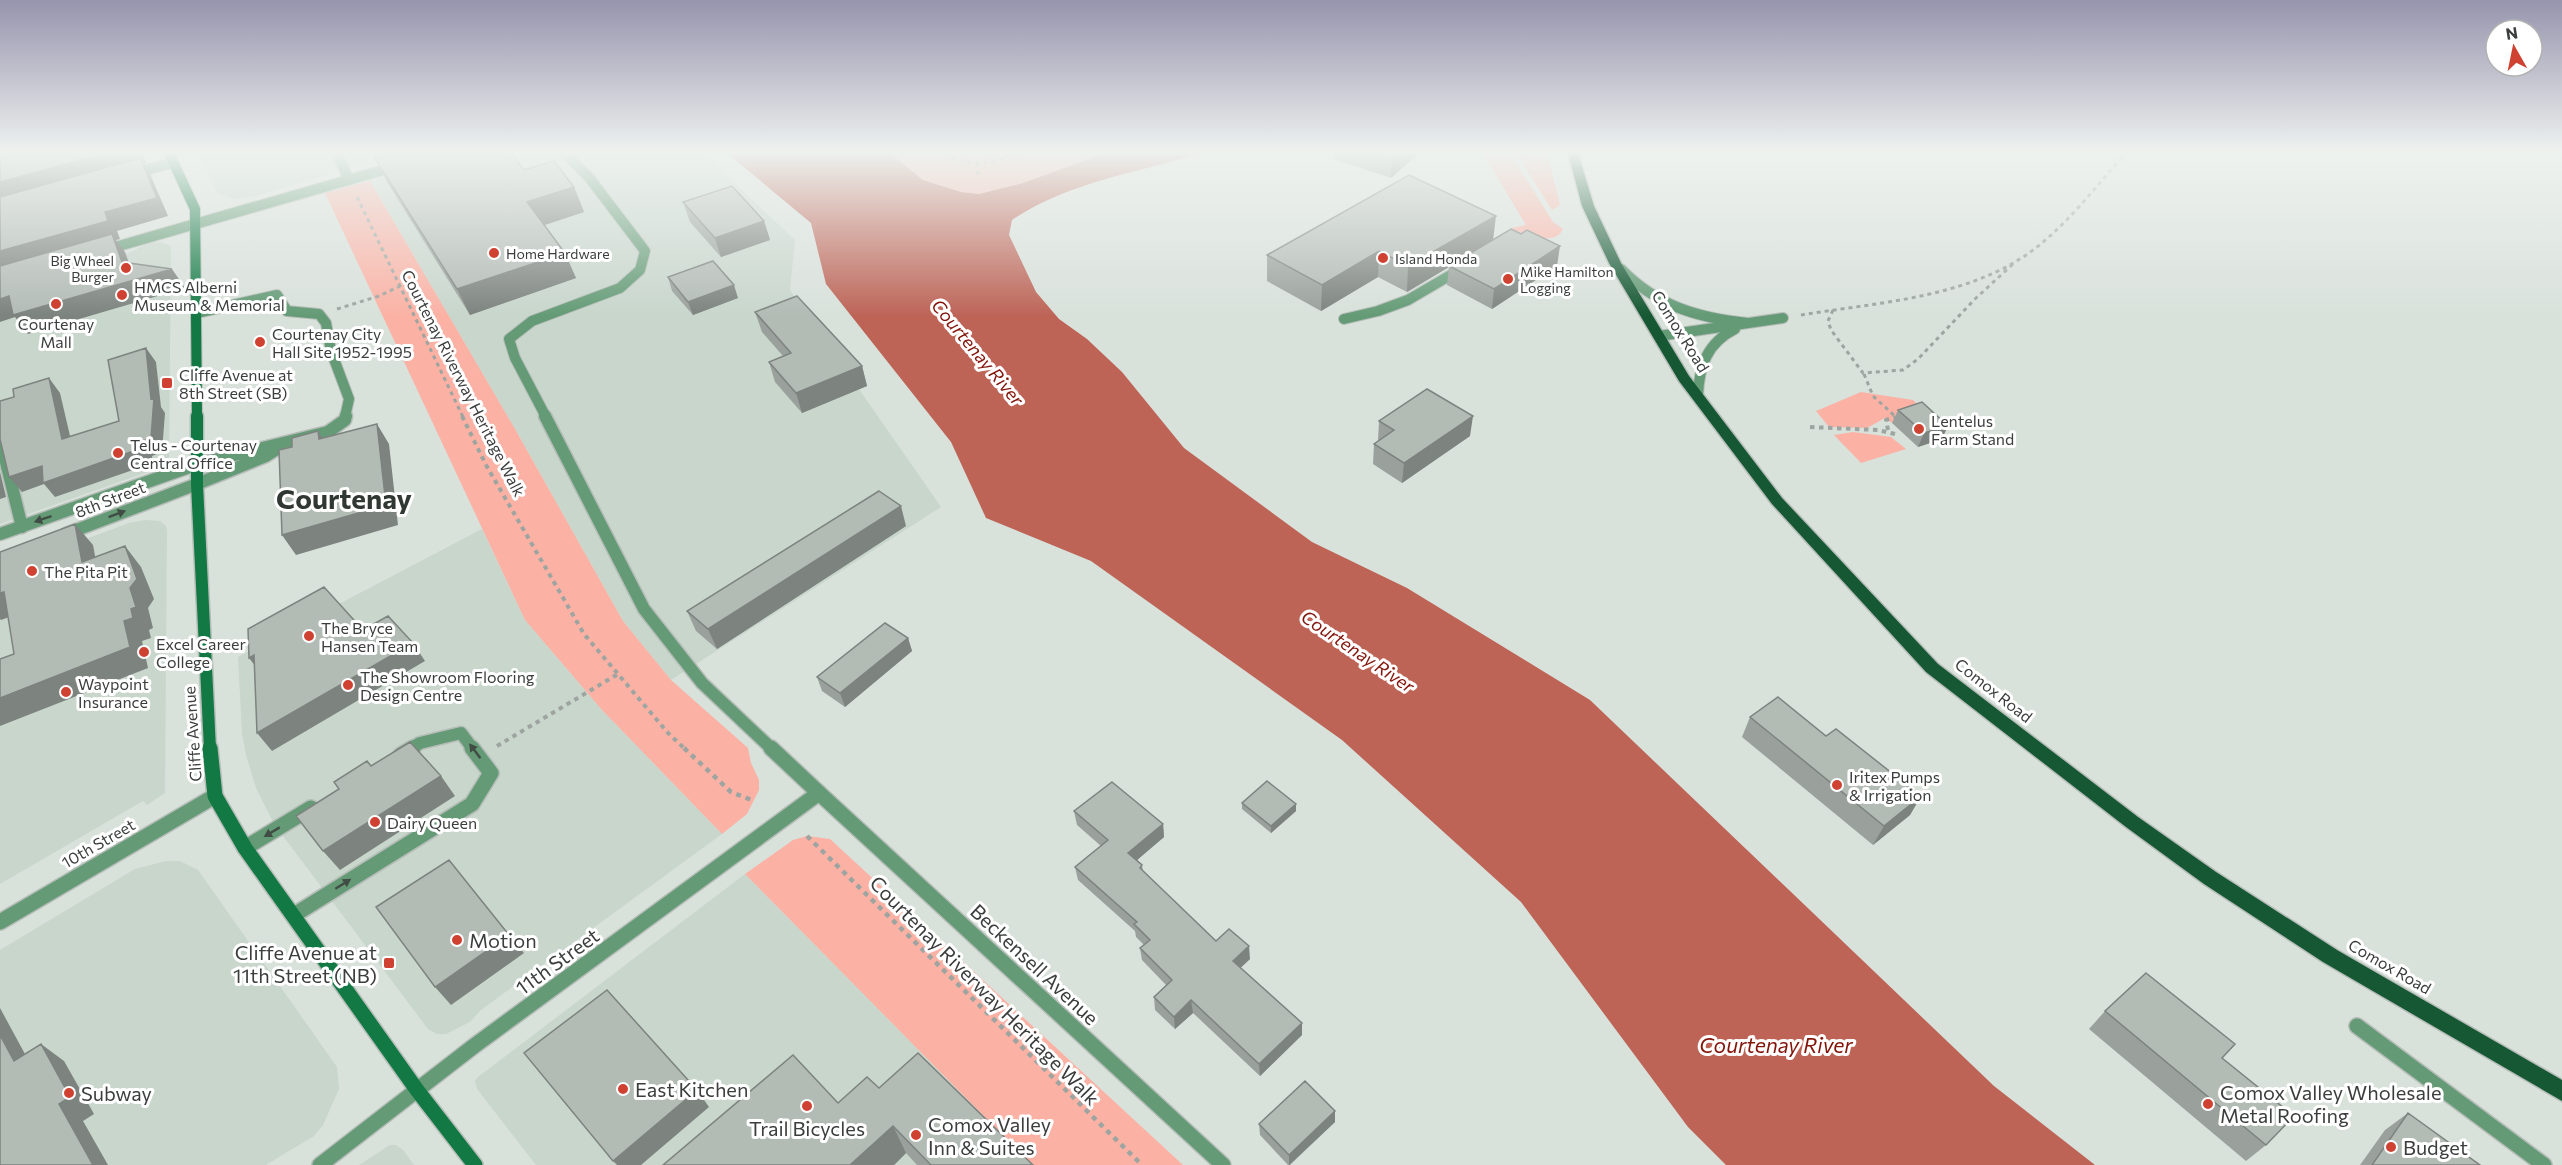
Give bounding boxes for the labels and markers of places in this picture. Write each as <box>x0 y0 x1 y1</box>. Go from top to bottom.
place label: Home Hardware <box>506 245 610 262</box>
marker: Home Hardware <box>487 246 501 260</box>
place label: Island Honda <box>1395 250 1477 267</box>
marker: Island Honda <box>1376 251 1390 265</box>
place label: Big Wheel Burger <box>50 252 114 285</box>
marker: Big Wheel Burger <box>119 261 133 275</box>
place label: Mike Hamilton Logging <box>1520 263 1614 296</box>
marker: Mike Hamilton Logging <box>1501 272 1515 286</box>
place label: HMCS Alberni Museum & Memorial <box>134 277 285 314</box>
marker: HMCS Alberni Museum & Memorial <box>115 288 129 302</box>
marker: Courtenay Mall <box>49 297 63 311</box>
place label: Courtenay Mall <box>18 314 94 351</box>
place label: Courtenay City Hall Site 1952-1995 <box>272 324 412 361</box>
marker: Courtenay City Hall Site 1952-1995 <box>253 335 267 349</box>
place label: Cliffe Avenue at 8th Street (SB) <box>179 365 293 402</box>
marker: Cliffe Avenue at 8th Street (SB) <box>160 376 174 390</box>
place label: Lentelus Farm Stand <box>1931 411 2014 448</box>
marker: Lentelus Farm Stand <box>1912 422 1926 436</box>
place label: Telus - Courtenay Central Office <box>130 435 257 472</box>
marker: Telus - Courtenay Central Office <box>111 446 125 460</box>
place label: The Pita Pit <box>44 562 128 581</box>
marker: The Pita Pit <box>25 564 39 578</box>
place label: The Bryce Hansen Team <box>321 618 418 655</box>
marker: The Bryce Hansen Team <box>302 629 316 643</box>
place label: Excel Career College <box>156 634 246 671</box>
marker: Excel Career College <box>137 645 151 659</box>
place label: The Showroom Flooring Design Centre <box>360 667 535 704</box>
place label: Waypoint Insurance <box>78 674 149 711</box>
marker: The Showroom Flooring Design Centre <box>341 678 355 692</box>
marker: Waypoint Insurance <box>59 685 73 699</box>
place label: Iritex Pumps & Irrigation <box>1849 767 1940 804</box>
marker: Iritex Pumps & Irrigation <box>1830 778 1844 792</box>
place label: Dairy Queen <box>387 813 477 832</box>
marker: Dairy Queen <box>368 815 382 829</box>
place label: Motion <box>469 928 537 952</box>
marker: Motion <box>450 933 464 947</box>
place label: Cliffe Avenue at 11th Street (NB) <box>233 940 377 987</box>
marker: Cliffe Avenue at 11th Street (NB) <box>382 956 396 970</box>
place label: East Kitchen <box>635 1077 748 1101</box>
place label: Comox Valley Wholesale Metal Roofing <box>2220 1080 2441 1127</box>
place label: Subway <box>81 1081 152 1105</box>
marker: East Kitchen <box>616 1082 630 1096</box>
marker: Subway <box>62 1086 76 1100</box>
marker: Comox Valley Wholesale Metal Roofing <box>2201 1097 2215 1111</box>
marker: Trail Bicycles <box>800 1099 814 1113</box>
place label: Comox Valley Inn & Suites <box>928 1112 1051 1159</box>
place label: Trail Bicycles <box>749 1116 865 1140</box>
marker: Comox Valley Inn & Suites <box>909 1128 923 1142</box>
place label: Budget <box>2403 1135 2468 1159</box>
marker: Budget <box>2384 1140 2398 1154</box>

